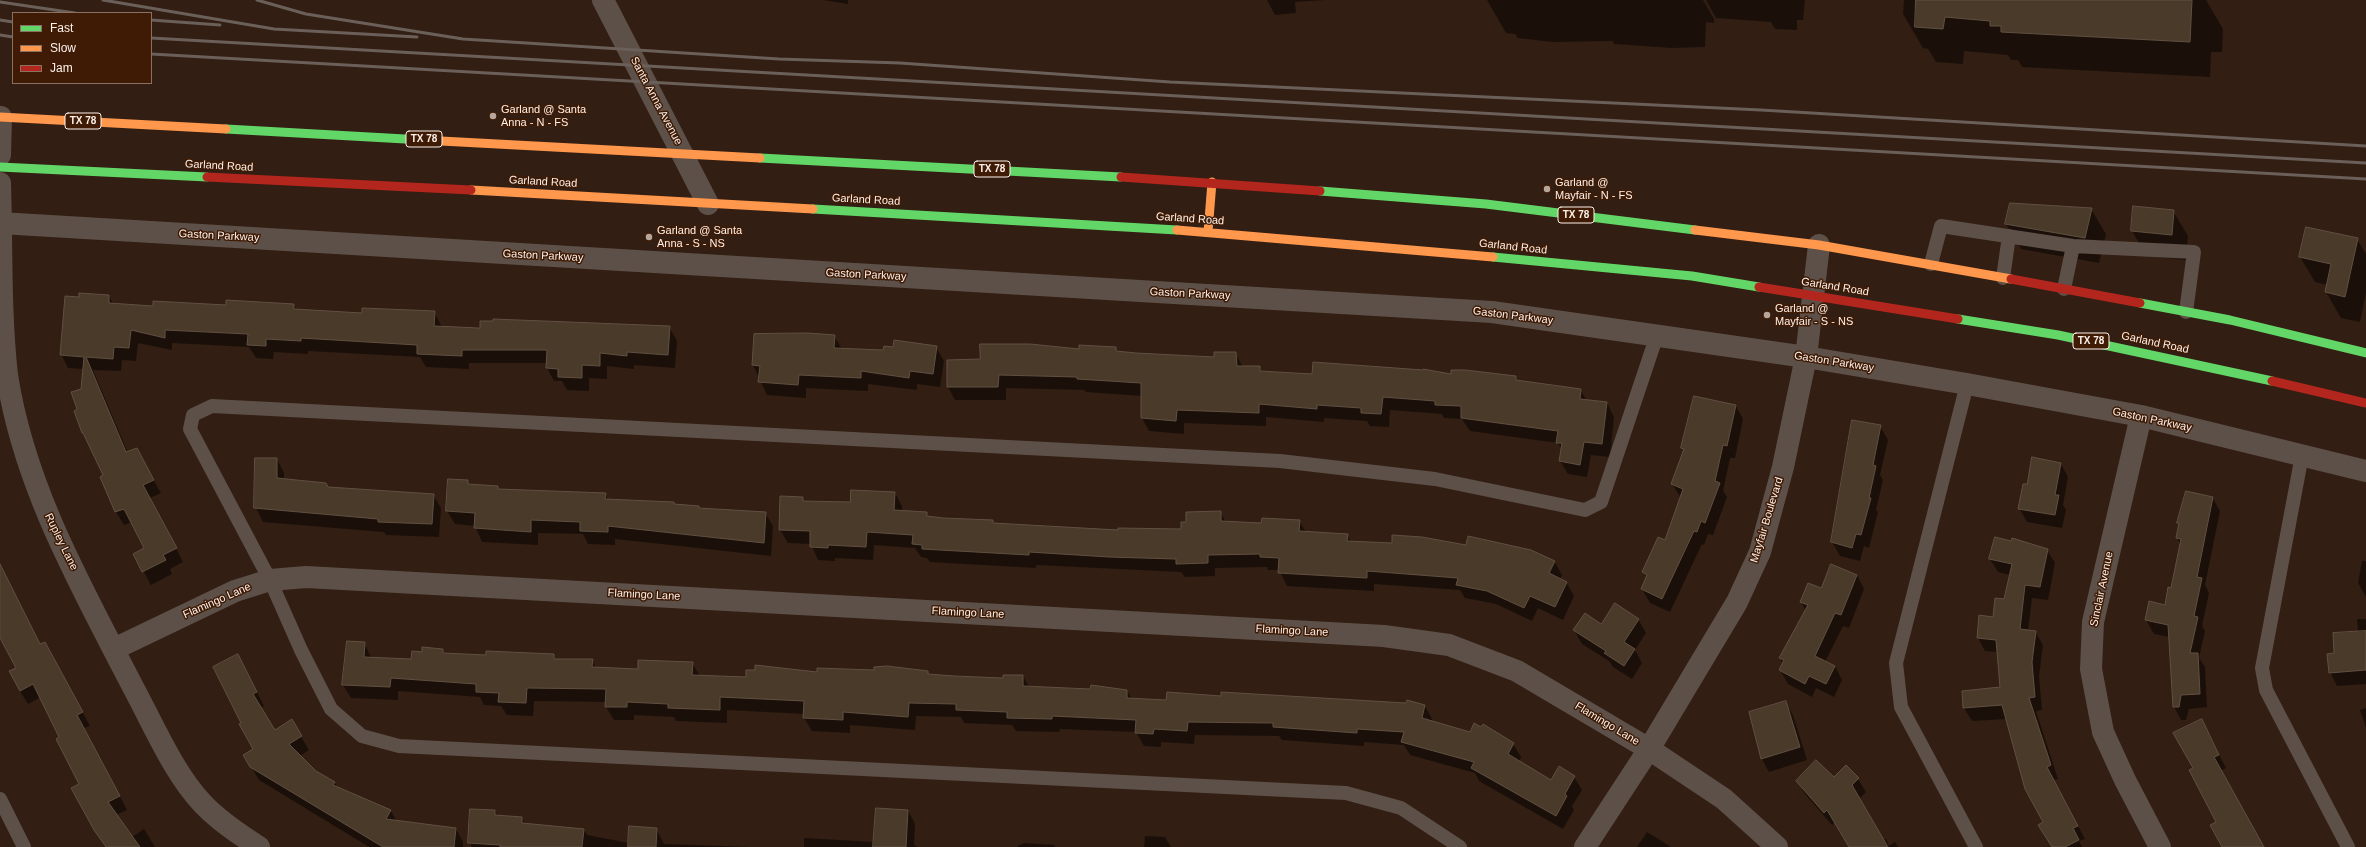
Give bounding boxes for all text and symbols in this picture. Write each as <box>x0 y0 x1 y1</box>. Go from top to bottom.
legend <box>12 12 152 84</box>
text: Fast <box>50 21 73 35</box>
text: Slow <box>50 41 76 55</box>
street label: Santa Anna Avenue <box>627 55 685 147</box>
text: Jam <box>50 61 73 75</box>
place label: Garland @ Santa Anna - N - FS <box>501 103 586 129</box>
marker: Garland @ Santa Anna - N - FS <box>488 111 498 121</box>
road number: TX 78 <box>65 113 101 129</box>
road number: TX 78 <box>406 131 442 147</box>
street label: Garland Road <box>184 158 254 174</box>
road number: TX 78 <box>974 161 1010 177</box>
street label: Garland Road <box>508 174 578 190</box>
place label: Garland @ Mayfair - N - FS <box>1555 176 1633 202</box>
marker: Garland @ Mayfair - N - FS <box>1542 184 1552 194</box>
street label: Garland Road <box>831 192 901 208</box>
road number: TX 78 <box>1558 207 1594 223</box>
street label: Garland Road <box>1155 210 1225 228</box>
place label: Garland @ Santa Anna - S - NS <box>657 224 742 250</box>
street label: Gaston Parkway <box>178 227 260 245</box>
marker: Garland @ Santa Anna - S - NS <box>644 232 654 242</box>
street label: Garland Road <box>1478 237 1548 257</box>
street label: Gaston Parkway <box>502 247 584 265</box>
street label: Gaston Parkway <box>825 266 907 284</box>
street label: Garland Road <box>1800 275 1870 299</box>
street label: Gaston Parkway <box>1149 285 1231 303</box>
place label: Garland @ Mayfair - S - NS <box>1775 302 1853 328</box>
street label: Gaston Parkway <box>1472 305 1554 327</box>
marker: Garland @ Mayfair - S - NS <box>1762 310 1772 320</box>
street label: Garland Road <box>2120 329 2190 357</box>
road number: TX 78 <box>2073 333 2109 349</box>
street label: Gaston Parkway <box>1793 349 1875 375</box>
street label: Gaston Parkway <box>2111 405 2193 435</box>
street label: Mayfair Boulevard <box>1748 476 1786 564</box>
street label: Rupley Lane <box>42 511 80 573</box>
street label: Sinclair Avenue <box>2088 550 2116 628</box>
street label: Flamingo Lane <box>181 580 253 622</box>
street label: Flamingo Lane <box>607 587 681 603</box>
street label: Flamingo Lane <box>931 605 1005 621</box>
street label: Flamingo Lane <box>1255 623 1329 639</box>
street label: Flamingo Lane <box>1572 700 1642 748</box>

